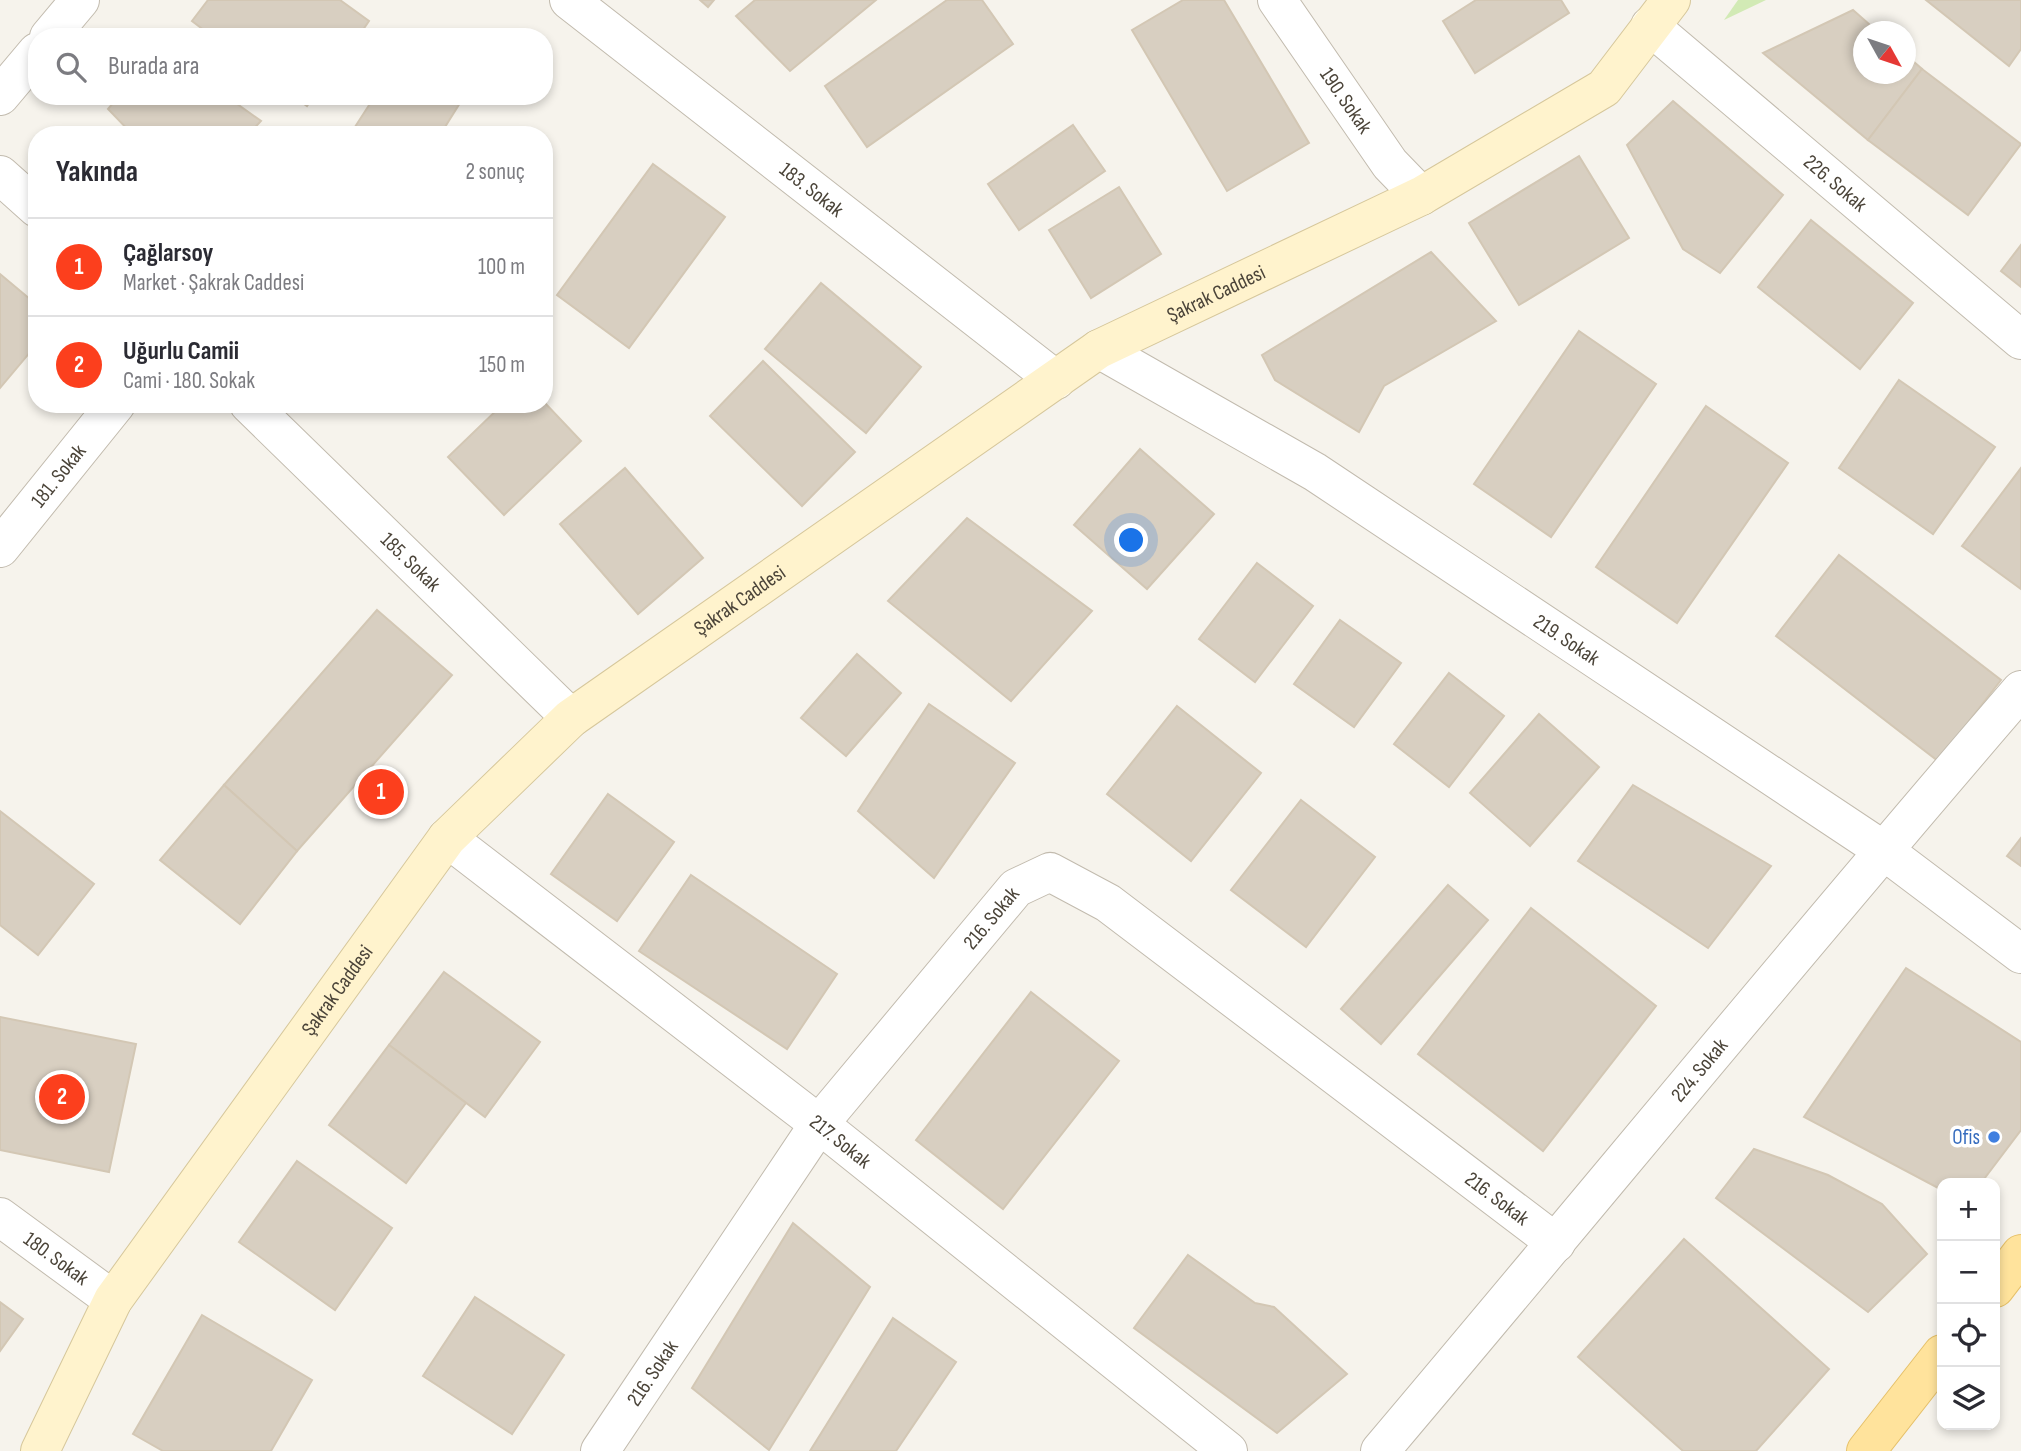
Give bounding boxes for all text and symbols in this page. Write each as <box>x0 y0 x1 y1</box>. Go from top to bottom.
north arrow <box>1853 21 1916 84</box>
search box <box>28 28 553 105</box>
icon: search <box>52 48 90 86</box>
text: Burada ara <box>108 51 200 82</box>
street label: 190. Sokak <box>1314 63 1377 139</box>
street label: 226. Sokak <box>1798 150 1872 217</box>
text: Yakında <box>56 154 138 190</box>
street label: 183. Sokak <box>774 157 849 223</box>
text: 2 sonuç <box>465 158 525 186</box>
text: Çağlarsoy <box>123 238 213 269</box>
text: 1 <box>74 253 84 281</box>
text: 100 m <box>478 253 525 281</box>
street label: Şakrak Caddesi <box>1163 260 1269 328</box>
text: Market · Şakrak Caddesi <box>123 269 304 297</box>
text: Uğurlu Camii <box>123 336 239 367</box>
text: 2 <box>74 351 84 379</box>
text: 150 m <box>479 351 525 379</box>
text: Cami · 180. Sokak <box>123 367 255 395</box>
street label: 181. Sokak <box>26 439 92 512</box>
your location <box>1114 523 1148 557</box>
street label: 185. Sokak <box>375 527 446 597</box>
street label: Şakrak Caddesi <box>689 560 790 641</box>
street label: 219. Sokak <box>1529 609 1604 671</box>
pin: 1 <box>358 766 404 818</box>
street label: 216. Sokak <box>958 882 1025 955</box>
street label: Şakrak Caddesi <box>296 940 378 1041</box>
street label: 224. Sokak <box>1666 1033 1733 1107</box>
pin: 2 <box>39 1071 85 1123</box>
street label: 217. Sokak <box>805 1110 876 1174</box>
place label: Ofis <box>1952 1125 1980 1150</box>
marker: Ofis <box>1986 1129 2002 1145</box>
street label: 216. Sokak <box>1460 1167 1534 1231</box>
map controls <box>1937 1178 2000 1430</box>
button: + <box>1937 1178 2000 1241</box>
street label: 180. Sokak <box>19 1227 94 1291</box>
button: − <box>1937 1241 2000 1304</box>
button: locate <box>1937 1304 2000 1367</box>
street label: 216. Sokak <box>622 1335 684 1411</box>
button: layers <box>1937 1367 2000 1430</box>

